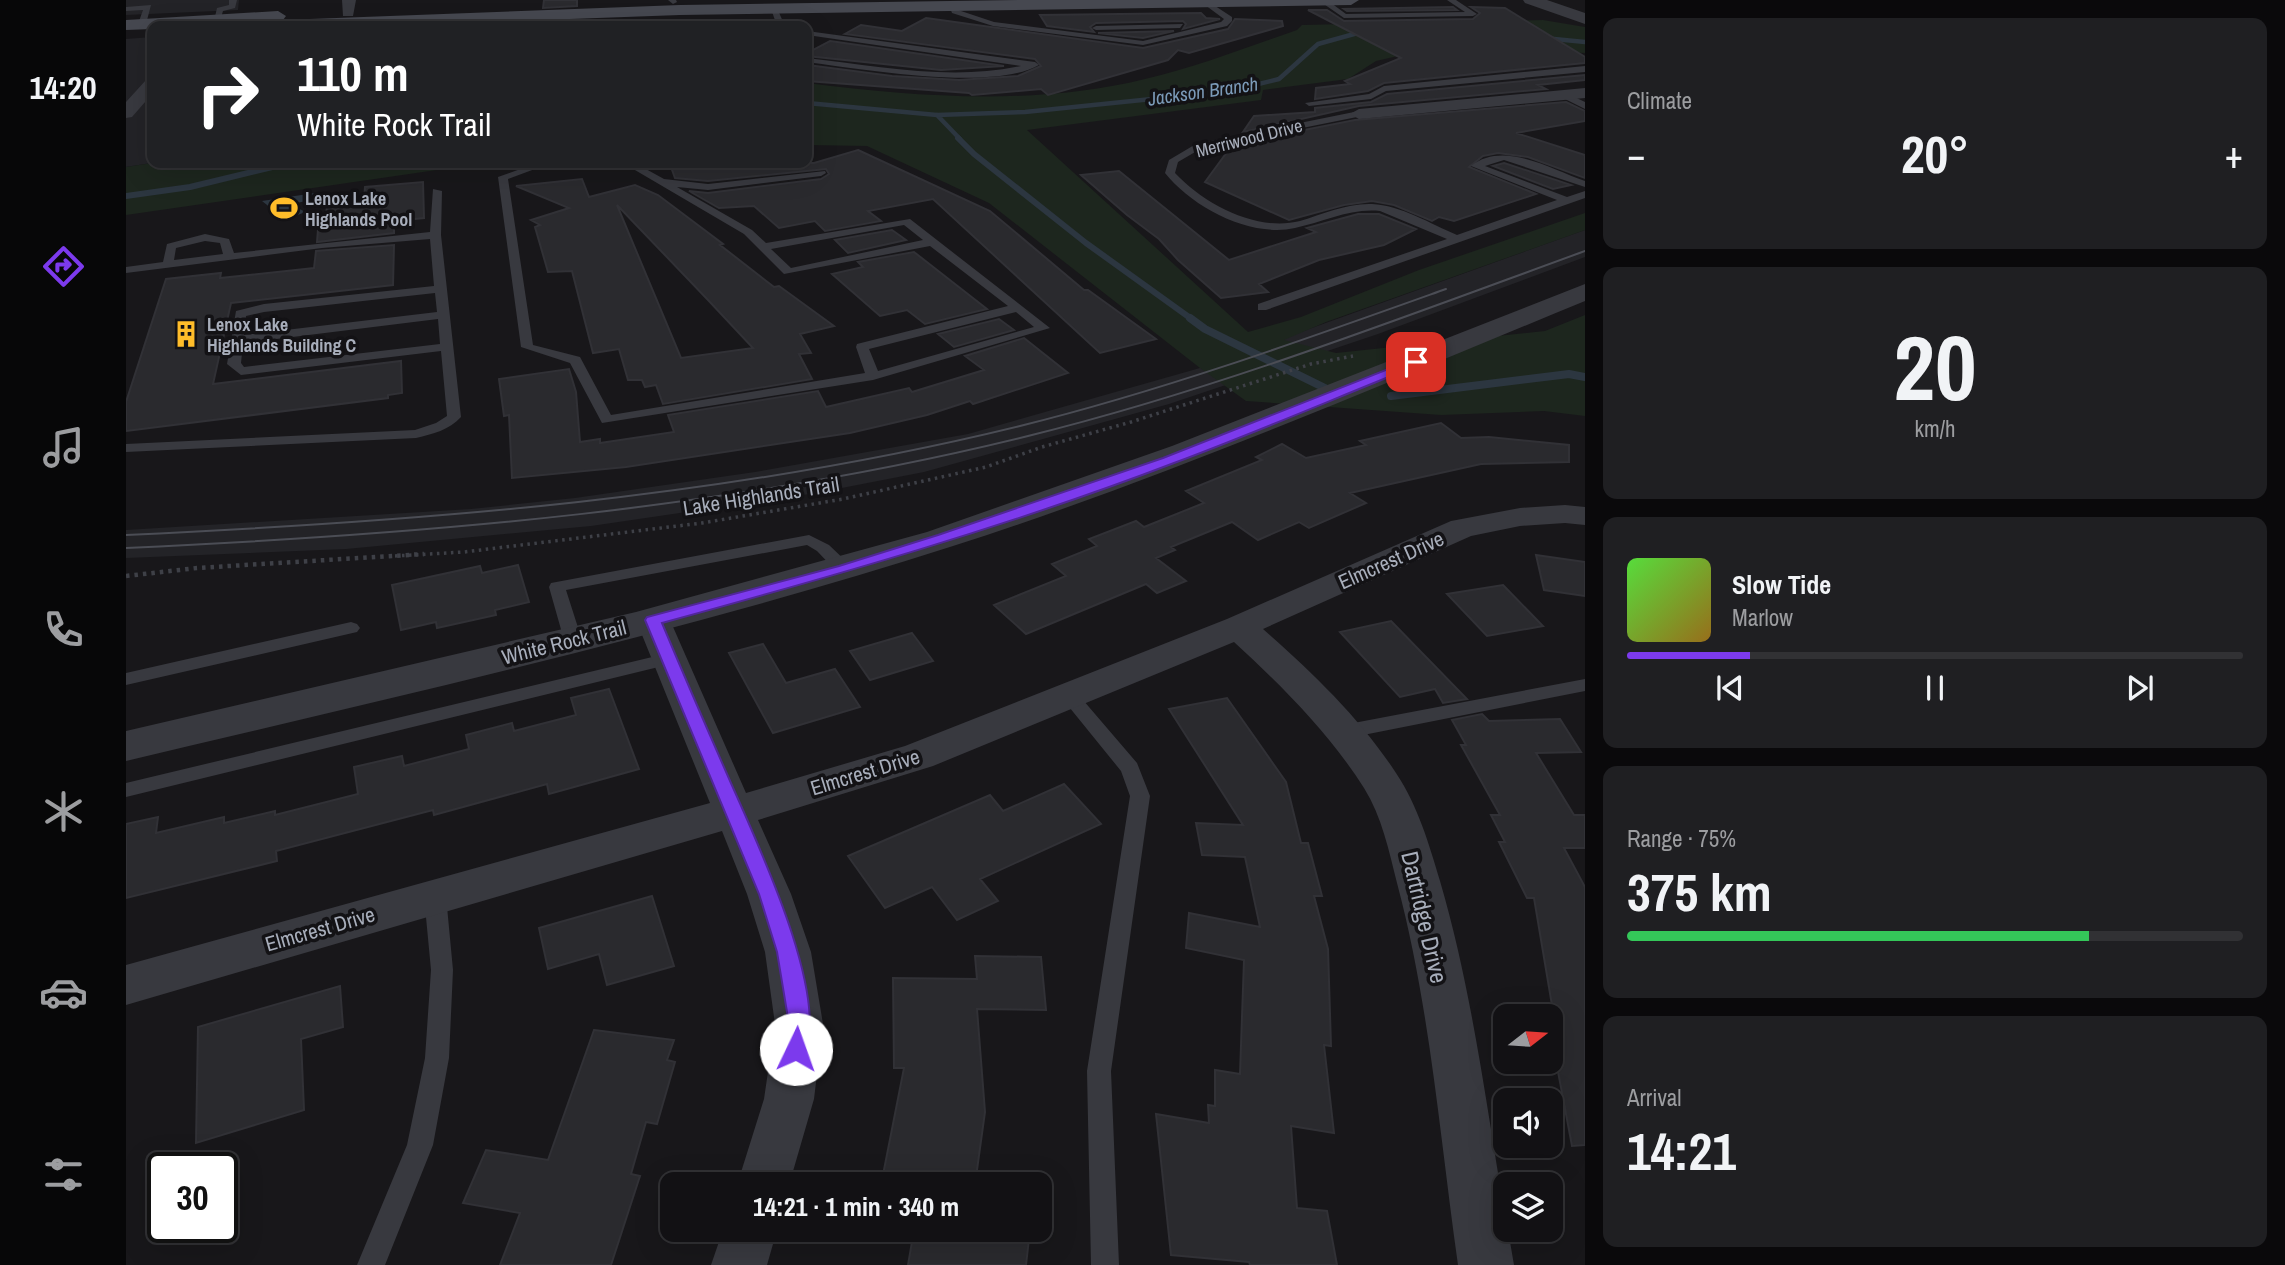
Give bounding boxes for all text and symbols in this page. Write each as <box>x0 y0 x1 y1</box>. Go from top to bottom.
text: 110 m <box>297 40 409 106</box>
icon: right <box>182 49 273 140</box>
text: 14:20 <box>29 66 97 109</box>
water label: Jackson Branch <box>1145 70 1260 112</box>
text: Climate <box>1627 85 1692 116</box>
text: White Rock Trail <box>297 103 491 146</box>
street label: Merriwood Drive <box>1193 113 1305 163</box>
text: 20° <box>1901 119 1969 189</box>
text: − <box>1627 129 1645 180</box>
text: + <box>2225 129 2243 180</box>
place label: Lenox Lake Highlands Pool <box>305 186 412 232</box>
sports icon: Lenox Lake Highlands Pool <box>269 193 299 223</box>
icon: directions <box>39 242 88 291</box>
text: 20 <box>1894 306 1977 428</box>
place label: Lenox Lake Highlands Building C <box>207 312 357 358</box>
building icon: Lenox Lake Highlands Building C <box>171 319 201 349</box>
pin <box>1386 332 1446 392</box>
icon: arrive <box>1397 343 1435 381</box>
text: km/h <box>1915 413 1955 444</box>
icon: music <box>39 423 88 472</box>
street label: Lake Highlands Trail <box>681 469 841 523</box>
street label: Elmcrest Drive <box>1334 524 1448 596</box>
text: Slow Tide <box>1732 567 1831 602</box>
text: Marlow <box>1732 602 1793 633</box>
icon: phone <box>39 605 88 654</box>
street label: White Rock Trail <box>499 613 629 671</box>
icon: previous <box>1711 669 1749 707</box>
icon: pause <box>1916 669 1954 707</box>
icon: next <box>2121 669 2159 707</box>
street label: Elmcrest Drive <box>807 742 923 802</box>
icon: climate <box>39 787 88 836</box>
text: Range · 75% <box>1627 823 1736 854</box>
street label: Dartridge Drive <box>1394 848 1456 986</box>
text: 375 km <box>1627 857 1772 927</box>
street label: Elmcrest Drive <box>262 900 378 958</box>
icon: car <box>39 968 88 1017</box>
north arrow <box>1493 1004 1563 1074</box>
map controls <box>1493 1004 1563 1242</box>
position arrow <box>759 1012 833 1086</box>
text: Arrival <box>1627 1082 1682 1113</box>
button: sound <box>1493 1088 1563 1158</box>
text: 14:21 <box>1627 1116 1736 1186</box>
icon: filters <box>39 1150 88 1199</box>
speed limit sign: 30 <box>147 1152 238 1243</box>
button: layers <box>1493 1172 1563 1242</box>
text: 14:21 · 1 min · 340 m <box>753 1189 959 1224</box>

